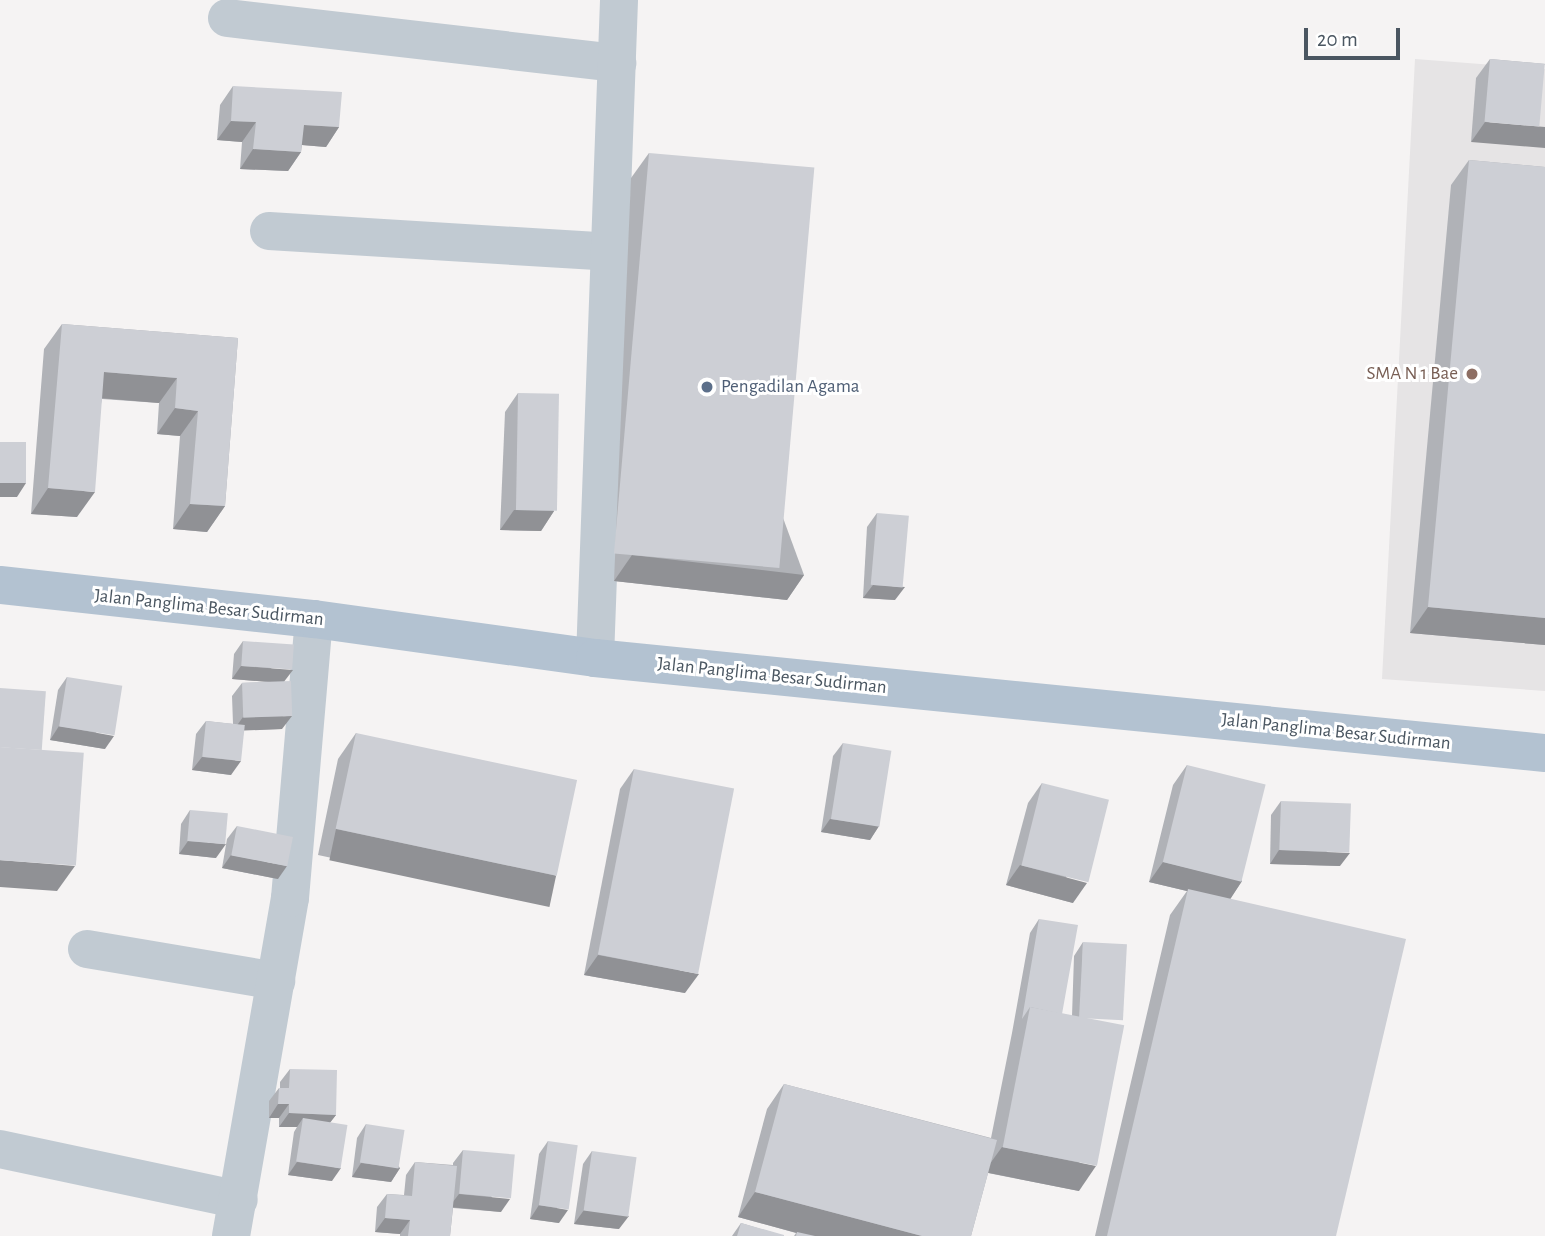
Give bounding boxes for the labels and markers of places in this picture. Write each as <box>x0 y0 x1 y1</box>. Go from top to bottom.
place label: SMA N 1 Bae <box>1366 363 1458 385</box>
marker: SMA N 1 Bae <box>1464 366 1480 382</box>
place label: Pengadilan Agama <box>721 376 860 398</box>
marker: Pengadilan Agama <box>699 379 715 395</box>

